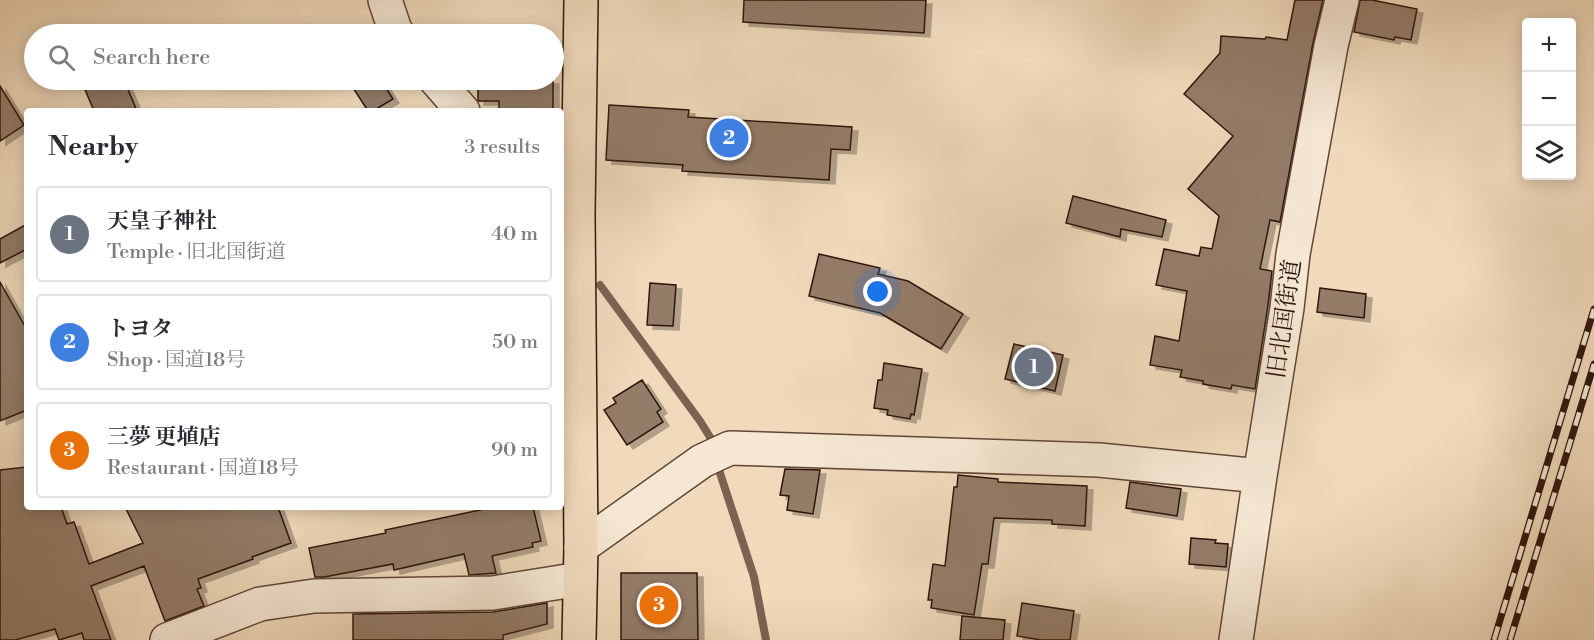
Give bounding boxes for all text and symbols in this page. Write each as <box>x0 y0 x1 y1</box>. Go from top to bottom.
map controls <box>1522 18 1576 180</box>
button: + <box>1522 18 1576 72</box>
search box <box>24 24 564 90</box>
icon: search <box>45 41 78 74</box>
text: Search here <box>93 44 210 71</box>
button: − <box>1522 72 1576 126</box>
pin: 2 <box>710 116 748 160</box>
button: layers <box>1522 126 1576 180</box>
text: Nearby <box>48 131 138 163</box>
text: 3 results <box>464 135 540 160</box>
text: 天皇子神社 <box>107 208 217 235</box>
text: 1 <box>65 222 74 247</box>
text: 40 m <box>491 222 538 247</box>
text: Temple · 旧北国街道 <box>107 240 286 265</box>
street label: 旧北国街道 <box>1262 258 1308 381</box>
your location <box>863 277 892 306</box>
text: トヨタ <box>107 316 173 343</box>
text: 2 <box>63 330 76 355</box>
text: 50 m <box>492 330 538 355</box>
pin: 1 <box>1014 344 1054 389</box>
text: Shop · 国道18号 <box>107 348 245 373</box>
text: 三夢 更埴店 <box>107 424 221 451</box>
text: 3 <box>63 438 76 463</box>
text: 90 m <box>491 438 538 463</box>
text: Restaurant · 国道18号 <box>107 456 298 481</box>
pin: 3 <box>640 582 678 628</box>

